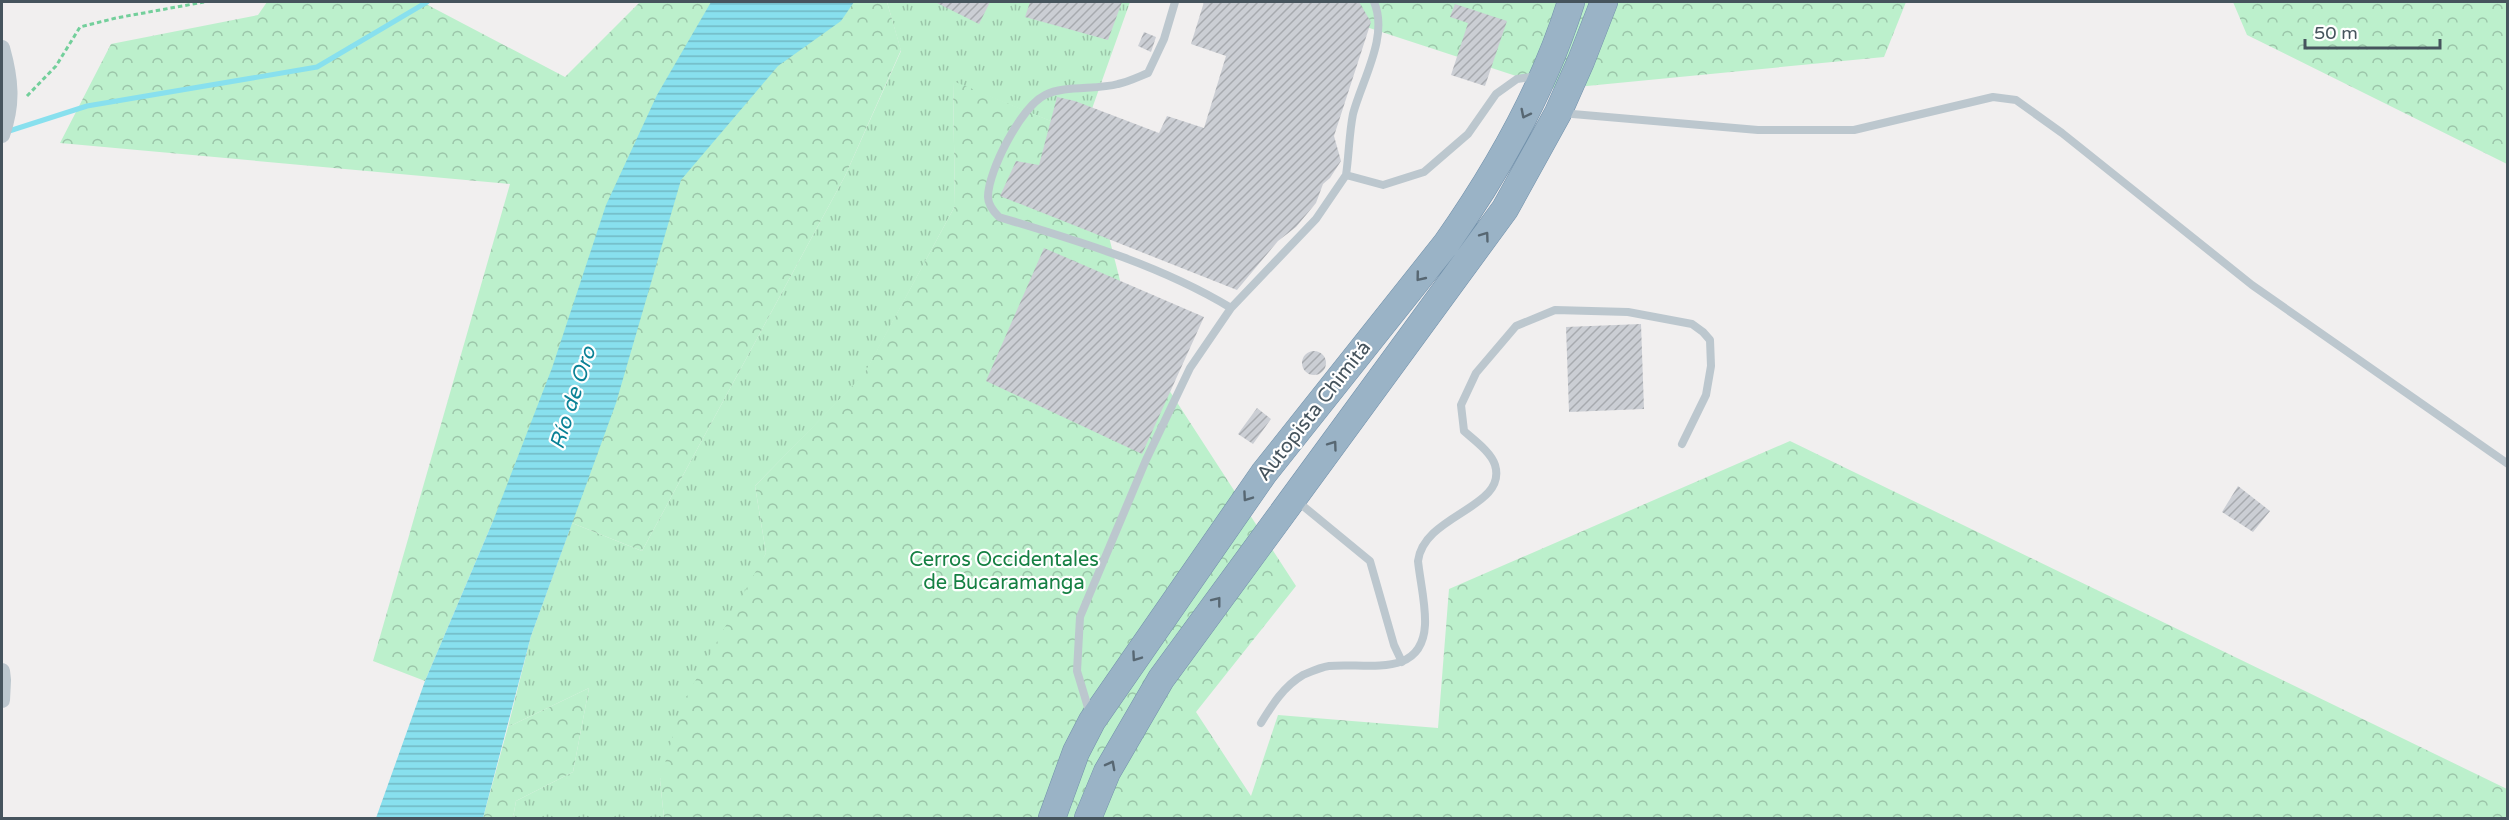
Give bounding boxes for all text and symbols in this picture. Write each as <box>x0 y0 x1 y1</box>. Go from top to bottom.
scale bar <box>2305 12 2440 50</box>
text: 50 m <box>2314 22 2358 44</box>
one-way arrow <box>1520 107 1532 118</box>
one-way arrow <box>1478 232 1489 243</box>
one-way arrow <box>1416 270 1427 281</box>
street label: Autopista Chimitá <box>1252 336 1376 486</box>
water label: Río de Oro <box>545 342 602 452</box>
one-way arrow <box>1326 440 1337 451</box>
one-way arrow <box>1243 490 1254 501</box>
park label: Cerros Occidentales de Bucaramanga <box>909 548 1099 595</box>
one-way arrow <box>1210 597 1221 608</box>
one-way arrow <box>1132 650 1143 661</box>
one-way arrow <box>1104 761 1115 771</box>

